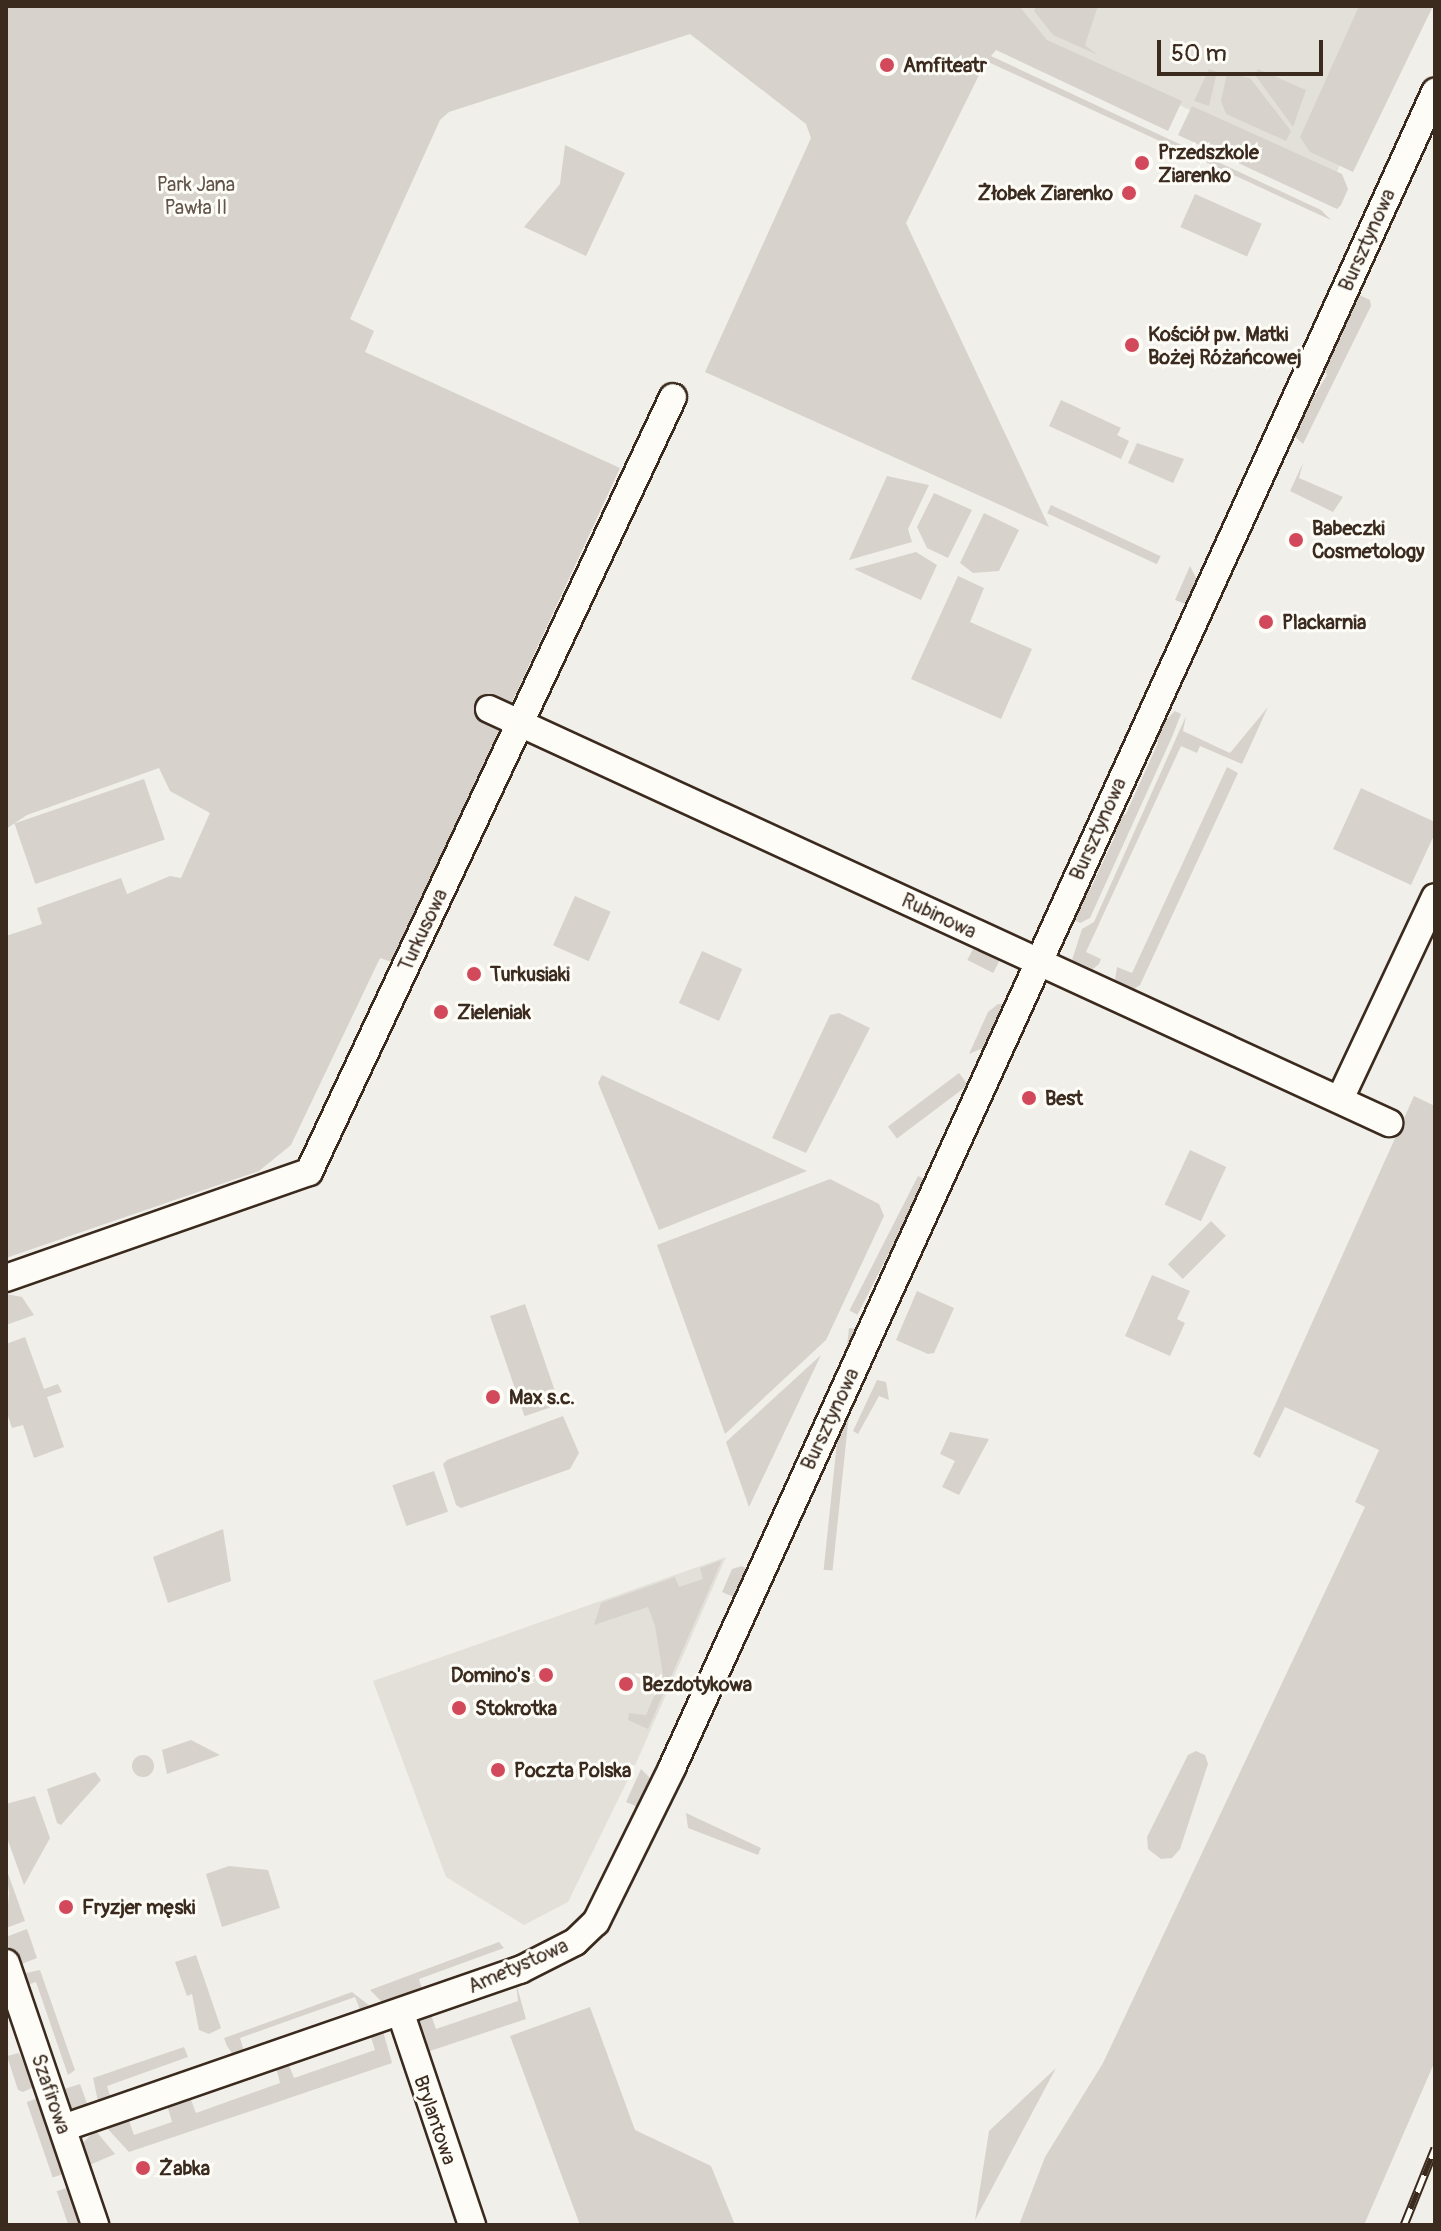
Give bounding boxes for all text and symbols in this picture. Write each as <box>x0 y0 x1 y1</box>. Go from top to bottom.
scale bar <box>1161 24 1327 74</box>
text: 50 m <box>1171 39 1227 68</box>
place label: Amfiteatr <box>903 53 987 77</box>
marker: Amfiteatr <box>878 56 896 74</box>
place label: Przedszkole Ziarenko <box>1158 140 1259 187</box>
marker: Przedszkole Ziarenko <box>1133 154 1151 172</box>
park label: Park Jana Pawła II <box>157 173 235 220</box>
place label: Żłobek Ziarenko <box>978 181 1113 205</box>
marker: Żłobek Ziarenko <box>1120 184 1138 202</box>
street label: Bursztynowa <box>1334 185 1400 295</box>
place label: Kościół pw. Matki Bożej Różańcowej <box>1148 322 1302 369</box>
marker: Kościół pw. Matki Bożej Różańcowej <box>1123 336 1141 354</box>
place label: Babeczki Cosmetology <box>1312 516 1425 563</box>
marker: Babeczki Cosmetology <box>1287 531 1305 549</box>
place label: Plackarnia <box>1282 610 1366 634</box>
marker: Plackarnia <box>1257 613 1275 631</box>
street label: Bursztynowa <box>1065 774 1131 884</box>
street label: Turkusowa <box>393 885 453 975</box>
street label: Rubinowa <box>898 888 980 944</box>
place label: Turkusiaki <box>490 962 570 986</box>
marker: Turkusiaki <box>465 965 483 983</box>
place label: Zieleniak <box>457 1000 531 1024</box>
marker: Zieleniak <box>432 1003 450 1021</box>
place label: Best <box>1045 1086 1083 1110</box>
marker: Best <box>1020 1089 1038 1107</box>
street label: Bursztynowa <box>796 1364 864 1474</box>
place label: Max s.c. <box>509 1385 575 1409</box>
marker: Max s.c. <box>484 1388 502 1406</box>
place label: Domino's <box>451 1663 530 1687</box>
marker: Domino's <box>537 1666 555 1684</box>
place label: Bezdotykowa <box>642 1672 752 1696</box>
marker: Bezdotykowa <box>617 1675 635 1693</box>
place label: Stokrotka <box>475 1696 557 1720</box>
marker: Stokrotka <box>450 1699 468 1717</box>
place label: Poczta Polska <box>514 1758 631 1782</box>
marker: Poczta Polska <box>489 1761 507 1779</box>
place label: Fryzjer męski <box>82 1895 195 1919</box>
marker: Fryzjer męski <box>57 1898 75 1916</box>
street label: Ametystowa <box>464 1933 572 1999</box>
street label: Szafirowa <box>26 2051 76 2137</box>
street label: Brylantowa <box>409 2072 461 2168</box>
place label: Żabka <box>159 2156 210 2180</box>
marker: Żabka <box>134 2159 152 2177</box>

